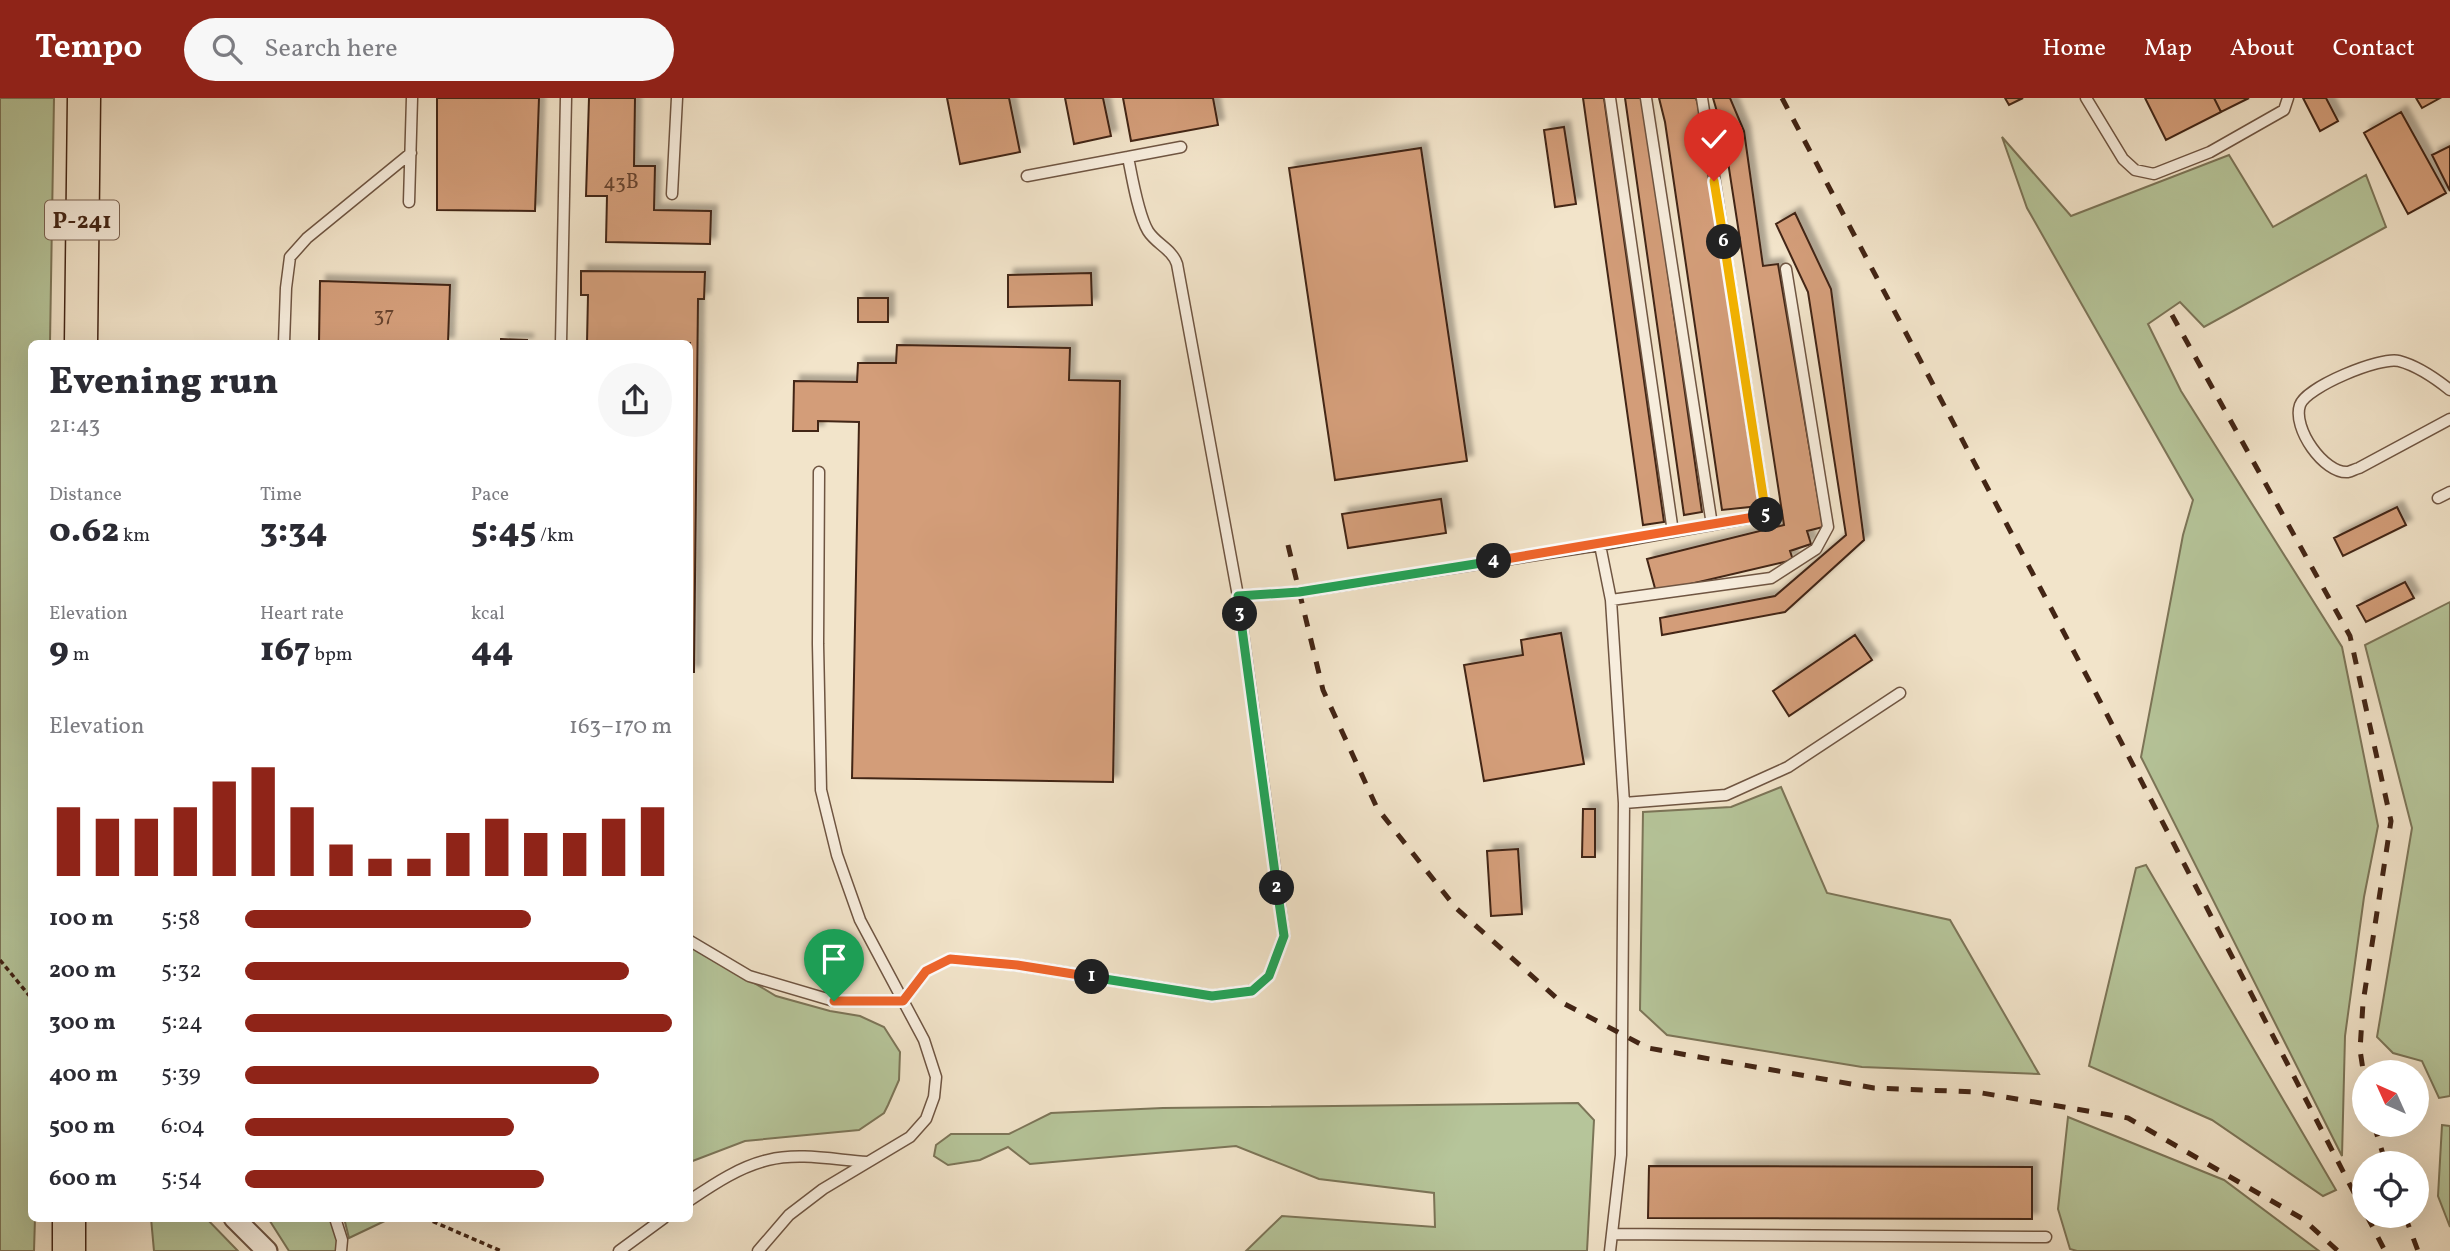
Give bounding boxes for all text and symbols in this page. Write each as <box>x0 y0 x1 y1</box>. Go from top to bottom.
search box <box>184 18 674 81</box>
text: Tempo <box>35 26 142 72</box>
icon: search <box>208 30 246 68</box>
text: Search here <box>264 31 398 67</box>
text: Home <box>2042 32 2106 66</box>
text: Map <box>2144 32 2192 66</box>
text: About <box>2230 32 2295 66</box>
text: Contact <box>2333 32 2415 66</box>
pin <box>1684 109 1744 181</box>
icon: check <box>1695 120 1733 158</box>
house number: 43В <box>603 168 639 197</box>
road number: Р-241 <box>45 200 119 239</box>
pin: 6 <box>1706 225 1742 260</box>
text: 6 <box>1718 228 1729 254</box>
house number: 37 <box>374 301 394 330</box>
text: Evening run <box>49 357 279 410</box>
button: share <box>598 363 672 437</box>
text: 21:43 <box>49 410 100 442</box>
text: Distance <box>49 482 122 508</box>
text: Time <box>260 482 302 508</box>
text: Pace <box>471 482 509 508</box>
pin: 5 <box>1748 498 1784 532</box>
text: 5 <box>1761 501 1770 527</box>
text: 0.62 <box>49 508 119 556</box>
text: 3:34 <box>260 508 327 556</box>
text: 5:45 <box>471 508 536 556</box>
text: km <box>119 523 150 549</box>
text: /km <box>536 523 574 549</box>
pin: 4 <box>1476 544 1512 578</box>
text: 4 <box>1488 547 1499 573</box>
pin: 3 <box>1222 596 1258 632</box>
text: 3 <box>1235 600 1244 626</box>
text: Elevation <box>49 601 128 627</box>
text: Heart rate <box>260 601 344 627</box>
text: kcal <box>471 601 505 627</box>
text: 9 <box>49 627 69 675</box>
text: 167 <box>260 627 311 675</box>
text: 44 <box>471 627 513 675</box>
text: m <box>69 642 89 668</box>
text: bpm <box>311 642 353 668</box>
text: Elevation <box>49 711 145 743</box>
text: 163–170 m <box>569 711 672 743</box>
pin: 2 <box>1260 870 1294 906</box>
text: 2 <box>1272 874 1281 900</box>
text: 100 m <box>49 903 114 935</box>
text: 5:58 <box>161 903 200 935</box>
pin <box>804 929 864 1001</box>
icon: arrive <box>815 940 853 978</box>
text: 200 m <box>49 955 116 987</box>
text: 5:32 <box>161 955 202 987</box>
pin: 1 <box>1074 960 1110 994</box>
text: 1 <box>1088 963 1095 989</box>
text: 300 m <box>49 1007 116 1039</box>
text: 5:24 <box>161 1007 203 1039</box>
text: 400 m <box>49 1059 118 1091</box>
text: 5:39 <box>161 1059 201 1091</box>
north arrow <box>2352 1060 2429 1138</box>
map controls <box>2352 1060 2429 1228</box>
text: 500 m <box>49 1111 115 1143</box>
text: 6:04 <box>161 1111 205 1143</box>
button: locate <box>2352 1151 2429 1228</box>
text: 600 m <box>49 1163 117 1195</box>
text: 5:54 <box>161 1163 202 1195</box>

